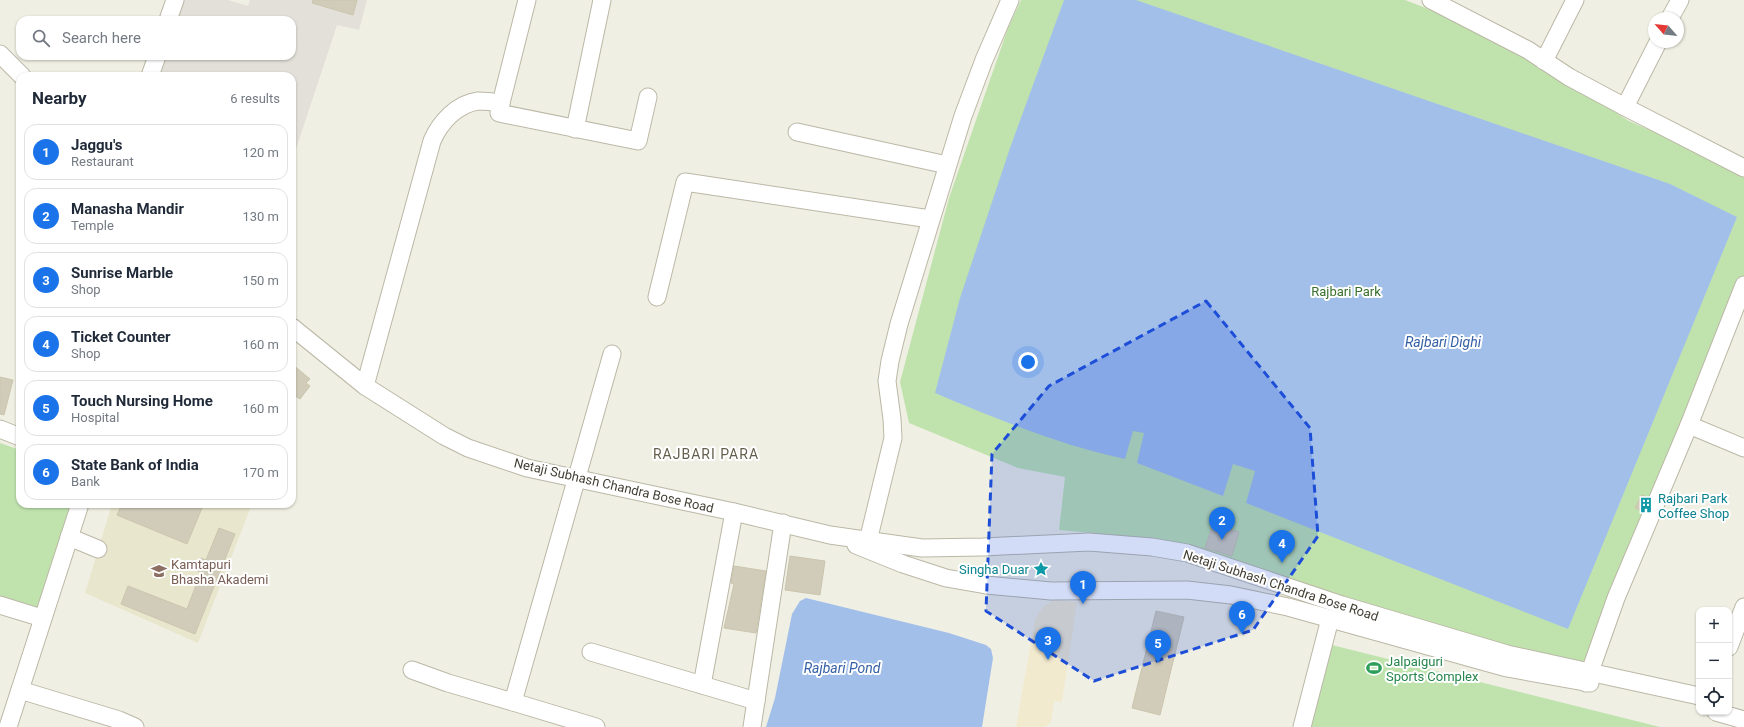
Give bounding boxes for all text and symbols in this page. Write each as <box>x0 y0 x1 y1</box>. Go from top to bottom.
north arrow <box>1648 12 1684 48</box>
search box <box>16 16 296 60</box>
icon: search <box>30 27 52 49</box>
text: Search here <box>62 29 141 47</box>
text: Nearby <box>32 88 87 108</box>
text: 6 results <box>230 91 280 106</box>
text: Jaggu's <box>71 136 122 154</box>
text: 1 <box>42 145 50 160</box>
text: 120 m <box>242 145 279 160</box>
text: Restaurant <box>71 154 134 169</box>
text: Manasha Mandir <box>71 200 184 218</box>
text: 2 <box>42 209 50 224</box>
text: 130 m <box>242 209 279 224</box>
text: Temple <box>71 218 114 233</box>
text: Sunrise Marble <box>71 264 173 282</box>
text: 3 <box>42 273 50 288</box>
text: 150 m <box>242 273 279 288</box>
text: Shop <box>71 282 101 297</box>
park label: Rajbari Park <box>1311 284 1381 299</box>
text: Ticket Counter <box>71 328 171 346</box>
water label: Rajbari Dighi <box>1405 334 1482 350</box>
text: 4 <box>42 337 50 352</box>
text: 160 m <box>242 337 279 352</box>
text: Shop <box>71 346 101 361</box>
your location <box>1018 352 1038 372</box>
text: Touch Nursing Home <box>71 392 213 410</box>
text: 5 <box>42 401 50 416</box>
text: 160 m <box>242 401 279 416</box>
text: Hospital <box>71 410 119 425</box>
district label: RAJBARI PARA <box>653 446 759 462</box>
street label: Netaji Subhash Chandra Bose Road <box>513 455 715 516</box>
text: State Bank of India <box>71 456 199 474</box>
text: 6 <box>42 465 50 480</box>
text: 170 m <box>242 465 279 480</box>
text: Bank <box>71 474 100 489</box>
place label: Rajbari Park Coffee Shop <box>1658 491 1729 521</box>
building icon: Rajbari Park Coffee Shop <box>1637 496 1655 514</box>
pin: 2 <box>1209 507 1235 540</box>
pin: 4 <box>1269 530 1295 563</box>
street label: Netaji Subhash Chandra Bose Road <box>1181 547 1380 624</box>
place label: Kamtapuri Bhasha Akademi <box>171 557 268 587</box>
place icon: Singha Duar <box>1032 560 1050 578</box>
school or university icon: Kamtapuri Bhasha Akademi <box>150 562 168 580</box>
place label: Singha Duar <box>959 562 1030 577</box>
pin: 1 <box>1070 571 1096 604</box>
pin: 6 <box>1229 601 1255 634</box>
map controls <box>1696 607 1732 715</box>
button: + <box>1696 607 1732 643</box>
pin: 3 <box>1035 627 1061 660</box>
pin: 5 <box>1145 630 1171 663</box>
button: − <box>1696 643 1732 679</box>
place label: Jalpaiguri Sports Complex <box>1386 654 1479 684</box>
sports icon: Jalpaiguri Sports Complex <box>1365 659 1383 677</box>
water label: Rajbari Pond <box>804 660 881 676</box>
button: locate <box>1696 679 1732 715</box>

